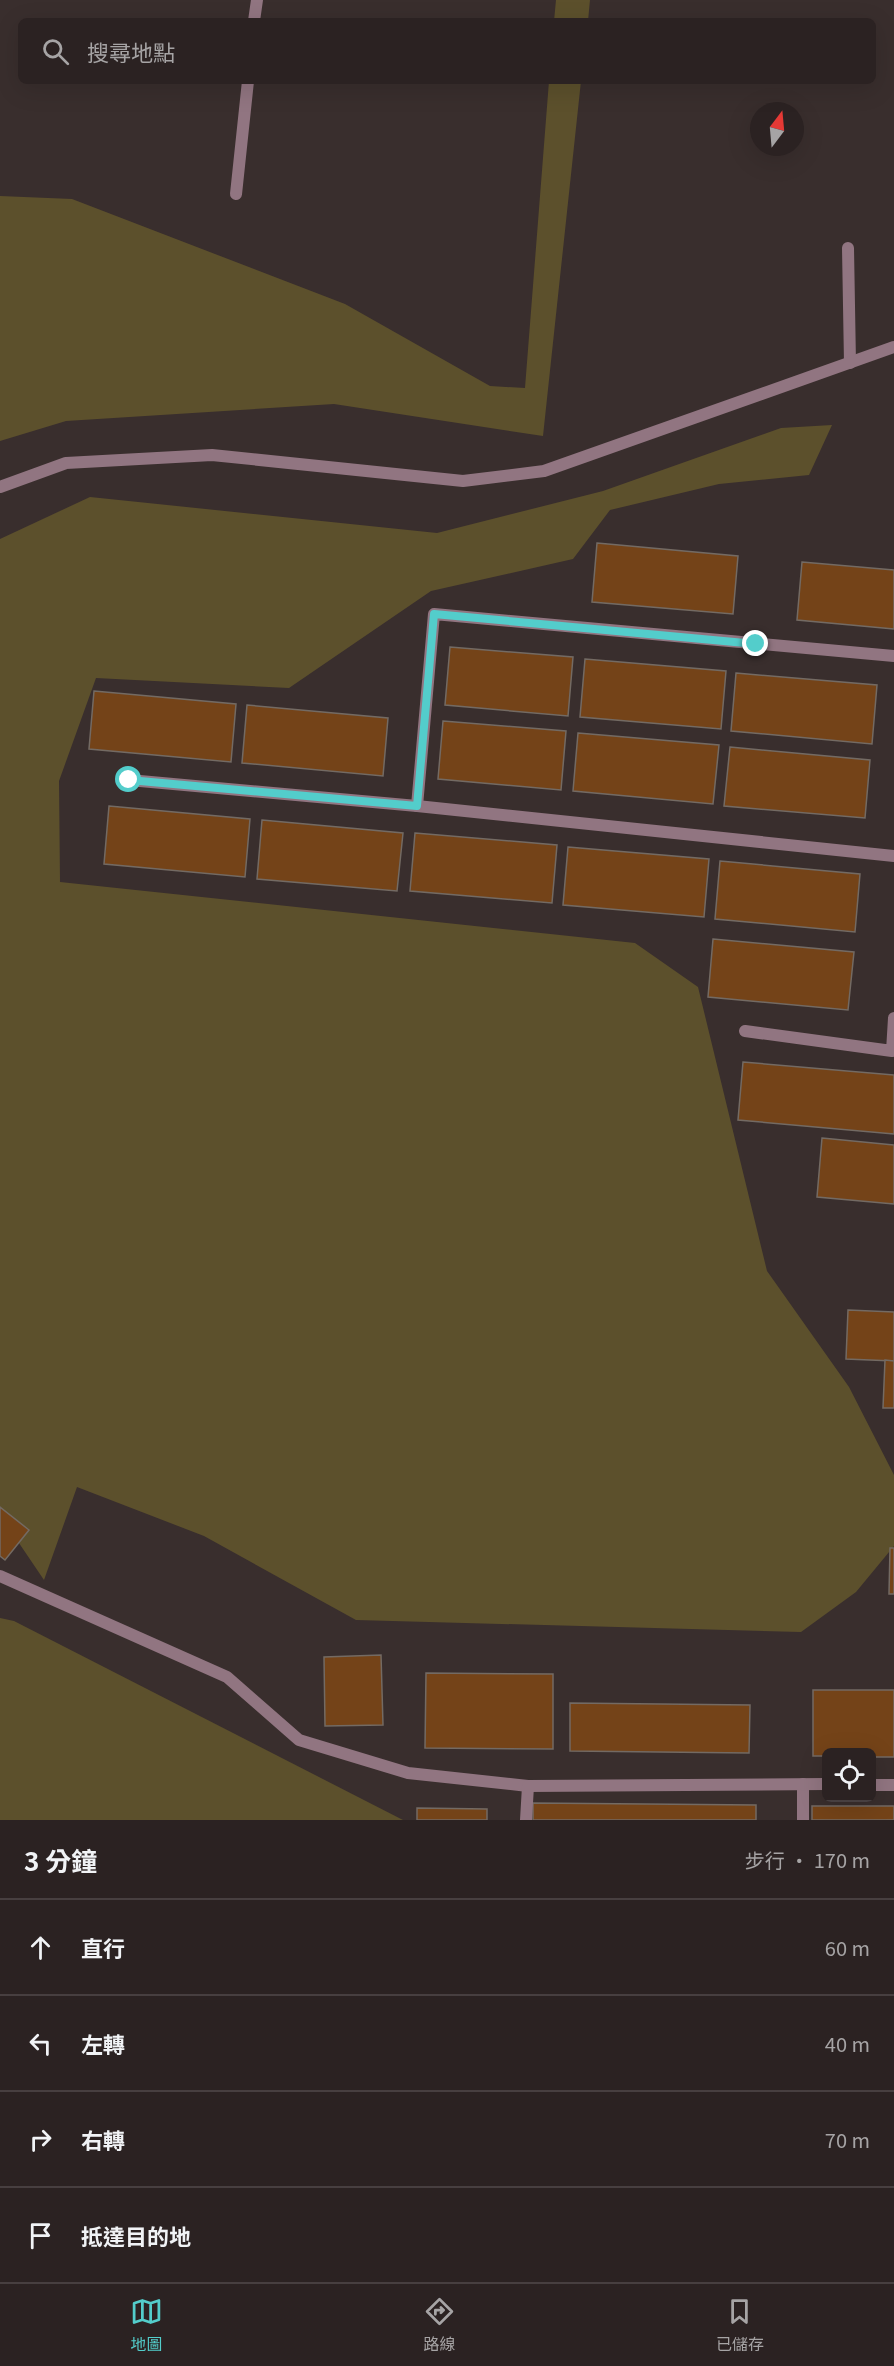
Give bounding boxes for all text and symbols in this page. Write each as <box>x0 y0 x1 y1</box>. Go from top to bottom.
search box <box>18 18 876 84</box>
icon: search <box>39 35 72 68</box>
text: 搜尋地點 <box>87 35 175 67</box>
north arrow <box>750 102 804 156</box>
route end <box>742 630 768 656</box>
route start <box>115 766 141 792</box>
map controls <box>822 1748 876 1802</box>
button: locate <box>822 1748 876 1802</box>
text: 3 分鐘 <box>24 1841 97 1878</box>
text: 步行 · 170 m <box>745 1845 870 1874</box>
icon: ahead <box>24 1931 57 1964</box>
text: 直行 <box>81 1931 125 1963</box>
text: 60 m <box>825 1933 870 1962</box>
icon: left <box>24 2027 57 2060</box>
text: 左轉 <box>81 2027 125 2059</box>
text: 40 m <box>825 2029 870 2058</box>
icon: right <box>24 2123 57 2156</box>
text: 右轉 <box>81 2123 125 2155</box>
text: 70 m <box>825 2125 870 2154</box>
icon: arrive <box>24 2219 57 2252</box>
text: 抵達目的地 <box>81 2219 191 2251</box>
tab: 地圖 <box>130 2295 163 2355</box>
tab: 路線 <box>423 2295 456 2355</box>
tab: 已儲存 <box>716 2295 764 2355</box>

